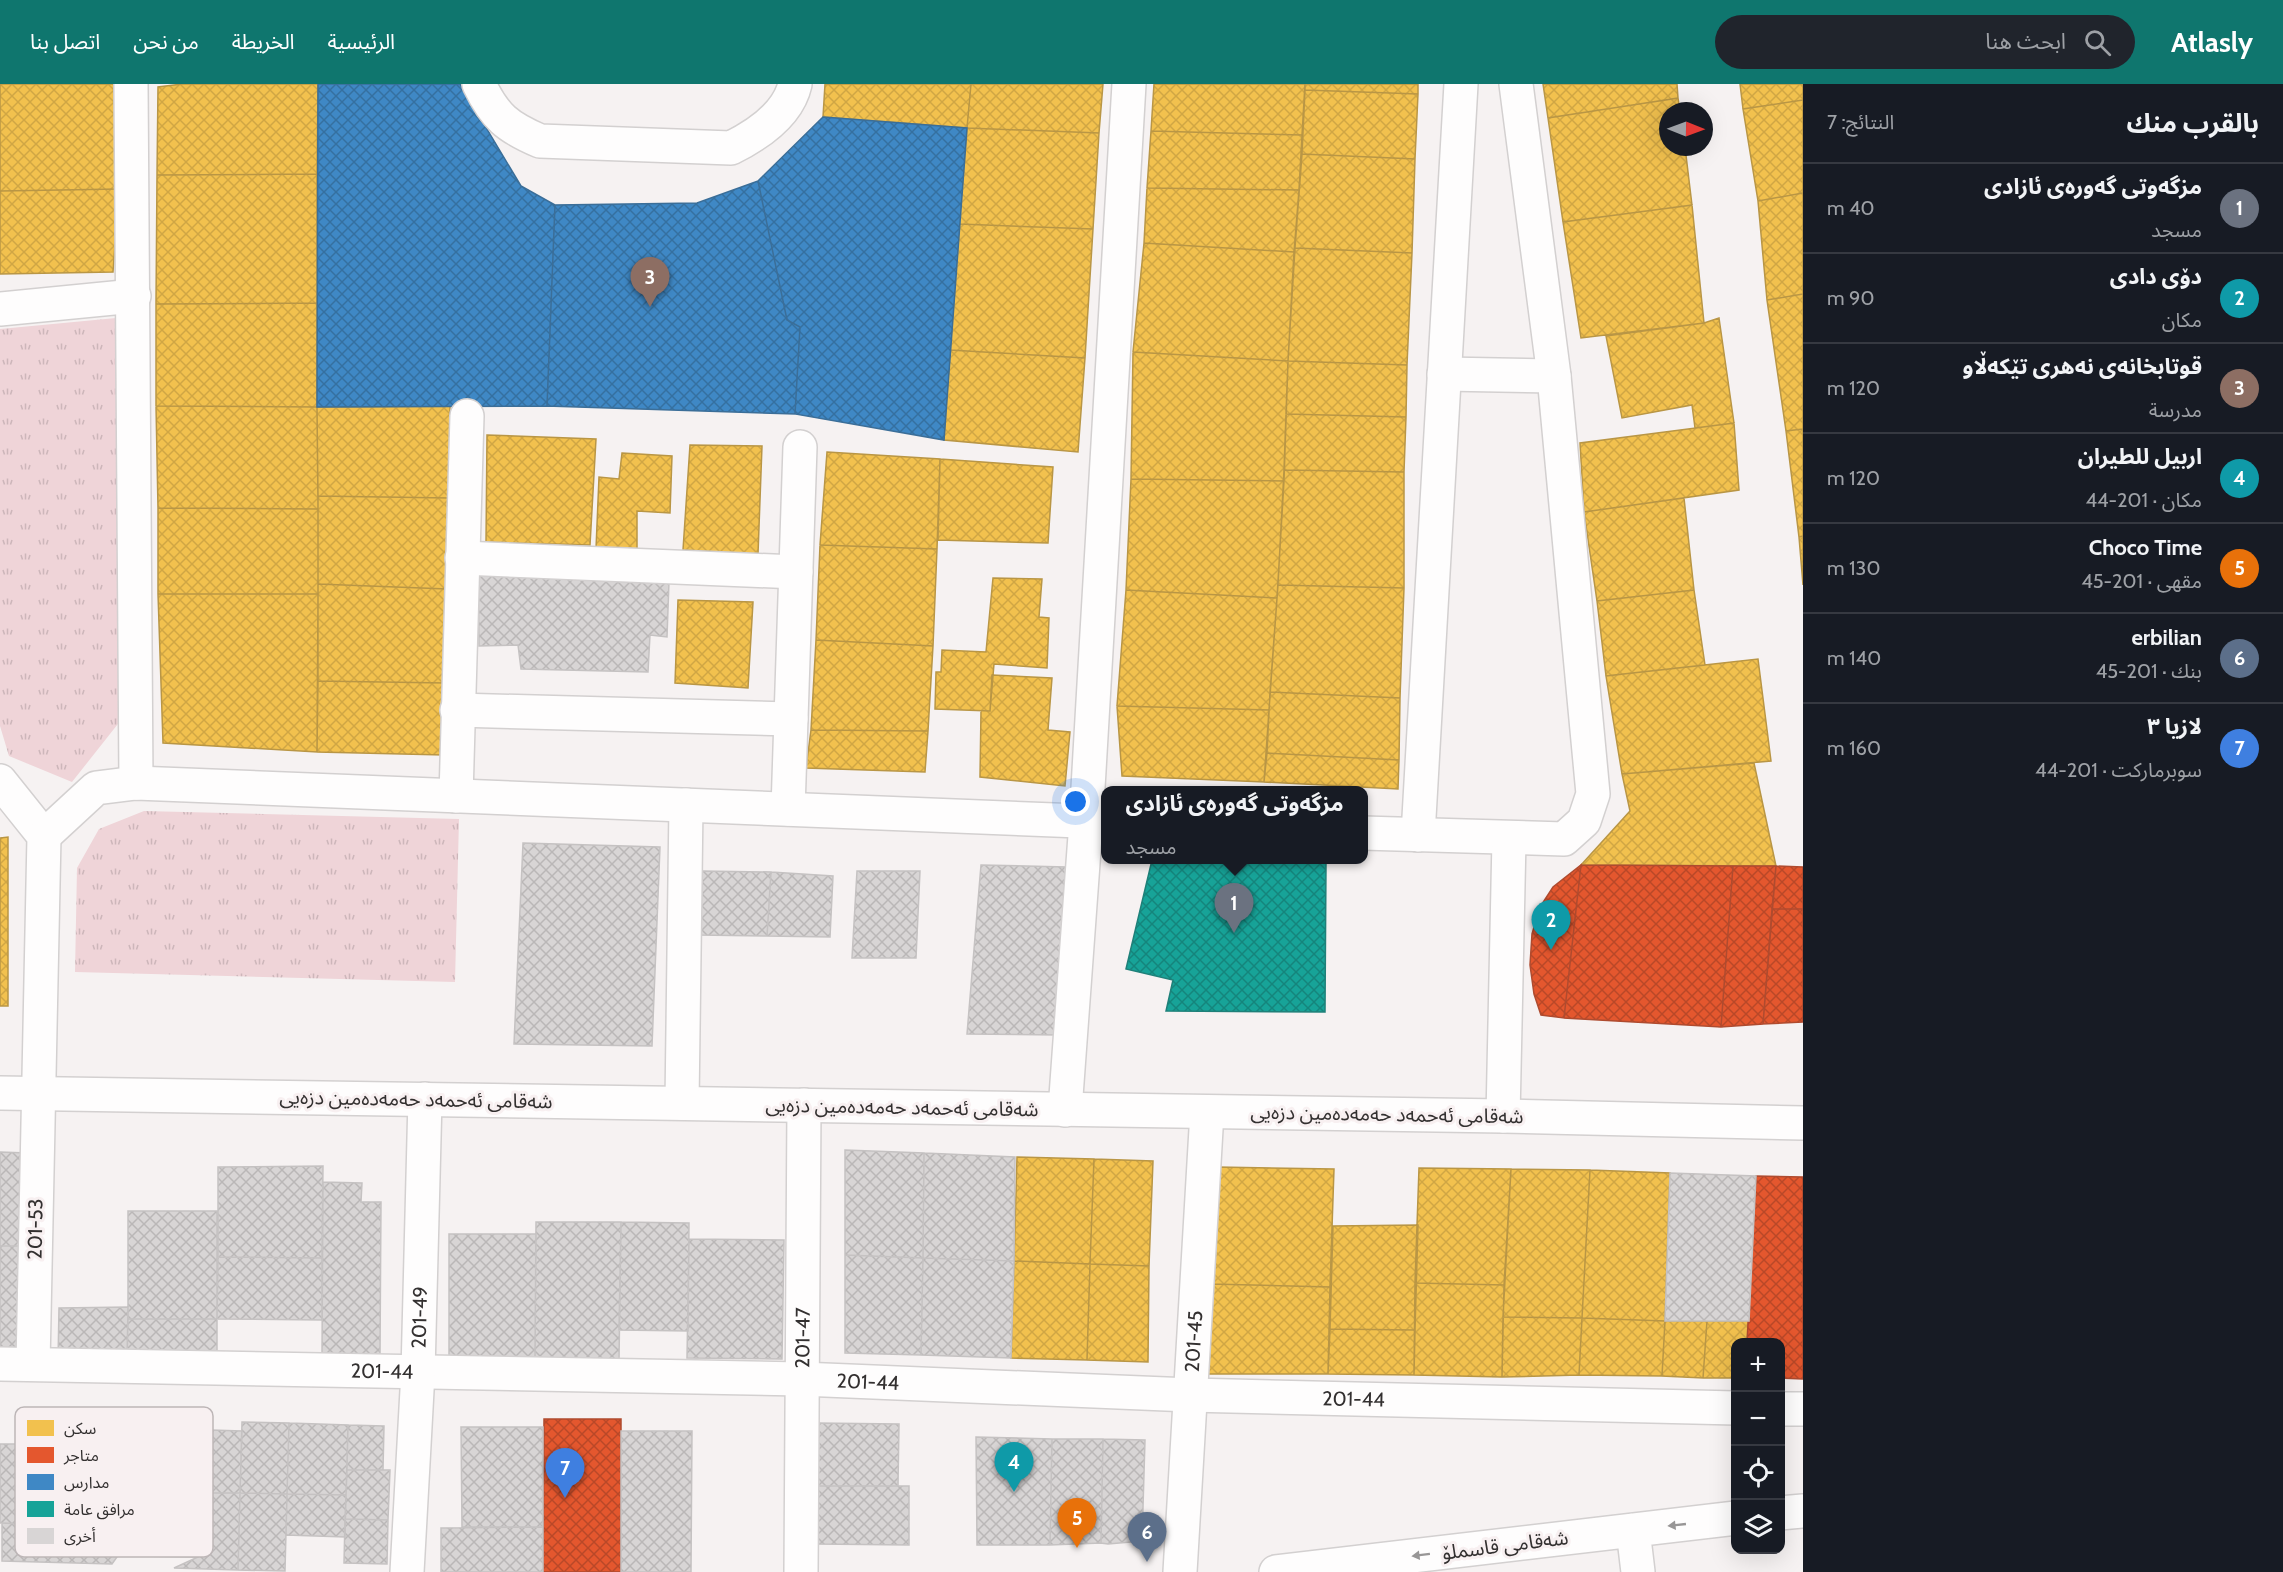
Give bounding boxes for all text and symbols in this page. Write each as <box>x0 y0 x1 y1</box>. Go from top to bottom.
search box <box>1715 15 2135 69</box>
text: Atlasly <box>2171 25 2253 59</box>
icon: search <box>2081 26 2114 59</box>
text: ابحث هنا <box>1985 28 2066 55</box>
text: اتصل بنا <box>30 29 100 54</box>
text: من نحن <box>133 29 199 54</box>
text: الخريطة <box>232 29 295 54</box>
text: الرئيسية <box>328 29 395 54</box>
north arrow <box>1659 102 1713 156</box>
text: بالقرب منك <box>2126 107 2259 139</box>
text: النتائج: 7 <box>1827 110 1894 134</box>
text: مزگەوتی گەورەی ئازادی <box>1984 173 2202 200</box>
text: 40 m <box>1827 196 1875 220</box>
text: 1 <box>2236 196 2243 220</box>
text: مسجد <box>2151 218 2202 242</box>
pin: 3 <box>630 258 670 307</box>
text: دۆى دادى <box>2110 263 2202 290</box>
text: 90 m <box>1827 286 1874 310</box>
text: 2 <box>2234 286 2245 310</box>
text: مكان <box>2162 308 2202 332</box>
text: قوتابخانه‌ی نه‌هری تێكه‌ڵاو <box>1963 353 2202 380</box>
text: 120 m <box>1827 376 1880 400</box>
text: 3 <box>2234 376 2245 400</box>
text: مدرسة <box>2149 398 2202 422</box>
text: اربيل للطيران <box>2078 443 2202 470</box>
text: 120 m <box>1827 466 1880 490</box>
text: 4 <box>2233 466 2246 490</box>
text: مكان · 201-44 <box>2085 488 2202 512</box>
text: Choco Time <box>2089 534 2202 561</box>
text: 130 m <box>1827 556 1880 580</box>
text: 5 <box>2234 556 2245 580</box>
text: مقهى · 201-45 <box>2081 569 2202 593</box>
text: erbilian <box>2131 624 2202 651</box>
text: 140 m <box>1827 646 1881 670</box>
text: 6 <box>2234 646 2245 670</box>
text: بنك · 201-45 <box>2096 659 2202 683</box>
text: لازیا ٣ <box>2147 713 2202 740</box>
text: 160 m <box>1827 736 1881 760</box>
text: 7 <box>2234 736 2245 760</box>
text: سوبرماركت · 201-44 <box>2035 758 2202 782</box>
popup <box>1101 786 1368 864</box>
your location <box>1061 787 1090 816</box>
text: مزگەوتی گەورەی ئازادی <box>1126 790 1343 817</box>
text: مسجد <box>1126 835 1176 859</box>
pin: 1 <box>1214 884 1254 933</box>
pin: 2 <box>1532 900 1570 950</box>
street label: شەقامی ئەحمەد حەمەدەمین دزەیی <box>279 1085 553 1113</box>
street label: شەقامی ئەحمەد حەمەدەمین دزەیی <box>765 1093 1039 1121</box>
street label: شەقامی ئەحمەد حەمەدەمین دزەیی <box>1250 1100 1524 1128</box>
street label: 201-53 <box>22 1198 48 1260</box>
street label: 201-49 <box>407 1286 432 1349</box>
street label: 201-47 <box>790 1307 815 1369</box>
street label: 201-45 <box>1180 1310 1207 1373</box>
map controls <box>1731 1338 1785 1554</box>
button: + <box>1731 1338 1785 1392</box>
street label: 201-44 <box>350 1359 414 1384</box>
street label: 201-44 <box>836 1368 900 1395</box>
street label: 201-44 <box>1322 1386 1385 1412</box>
button: − <box>1731 1392 1785 1446</box>
legend <box>15 1407 213 1557</box>
text: سكن <box>64 1419 96 1438</box>
pin: 4 <box>994 1442 1034 1492</box>
text: متاجر <box>63 1446 99 1465</box>
button: locate <box>1731 1446 1785 1500</box>
pin: 7 <box>546 1448 584 1498</box>
text: مدارس <box>64 1473 109 1492</box>
pin: 5 <box>1058 1498 1096 1548</box>
text: مرافق عامة <box>64 1500 135 1520</box>
button: layers <box>1731 1500 1785 1554</box>
pin: 6 <box>1128 1512 1166 1562</box>
one-way arrow <box>1668 1520 1687 1530</box>
street label: شەقامی قاسملۆ <box>1440 1525 1570 1565</box>
text: أخرى <box>64 1527 96 1546</box>
one-way arrow <box>1412 1550 1431 1560</box>

